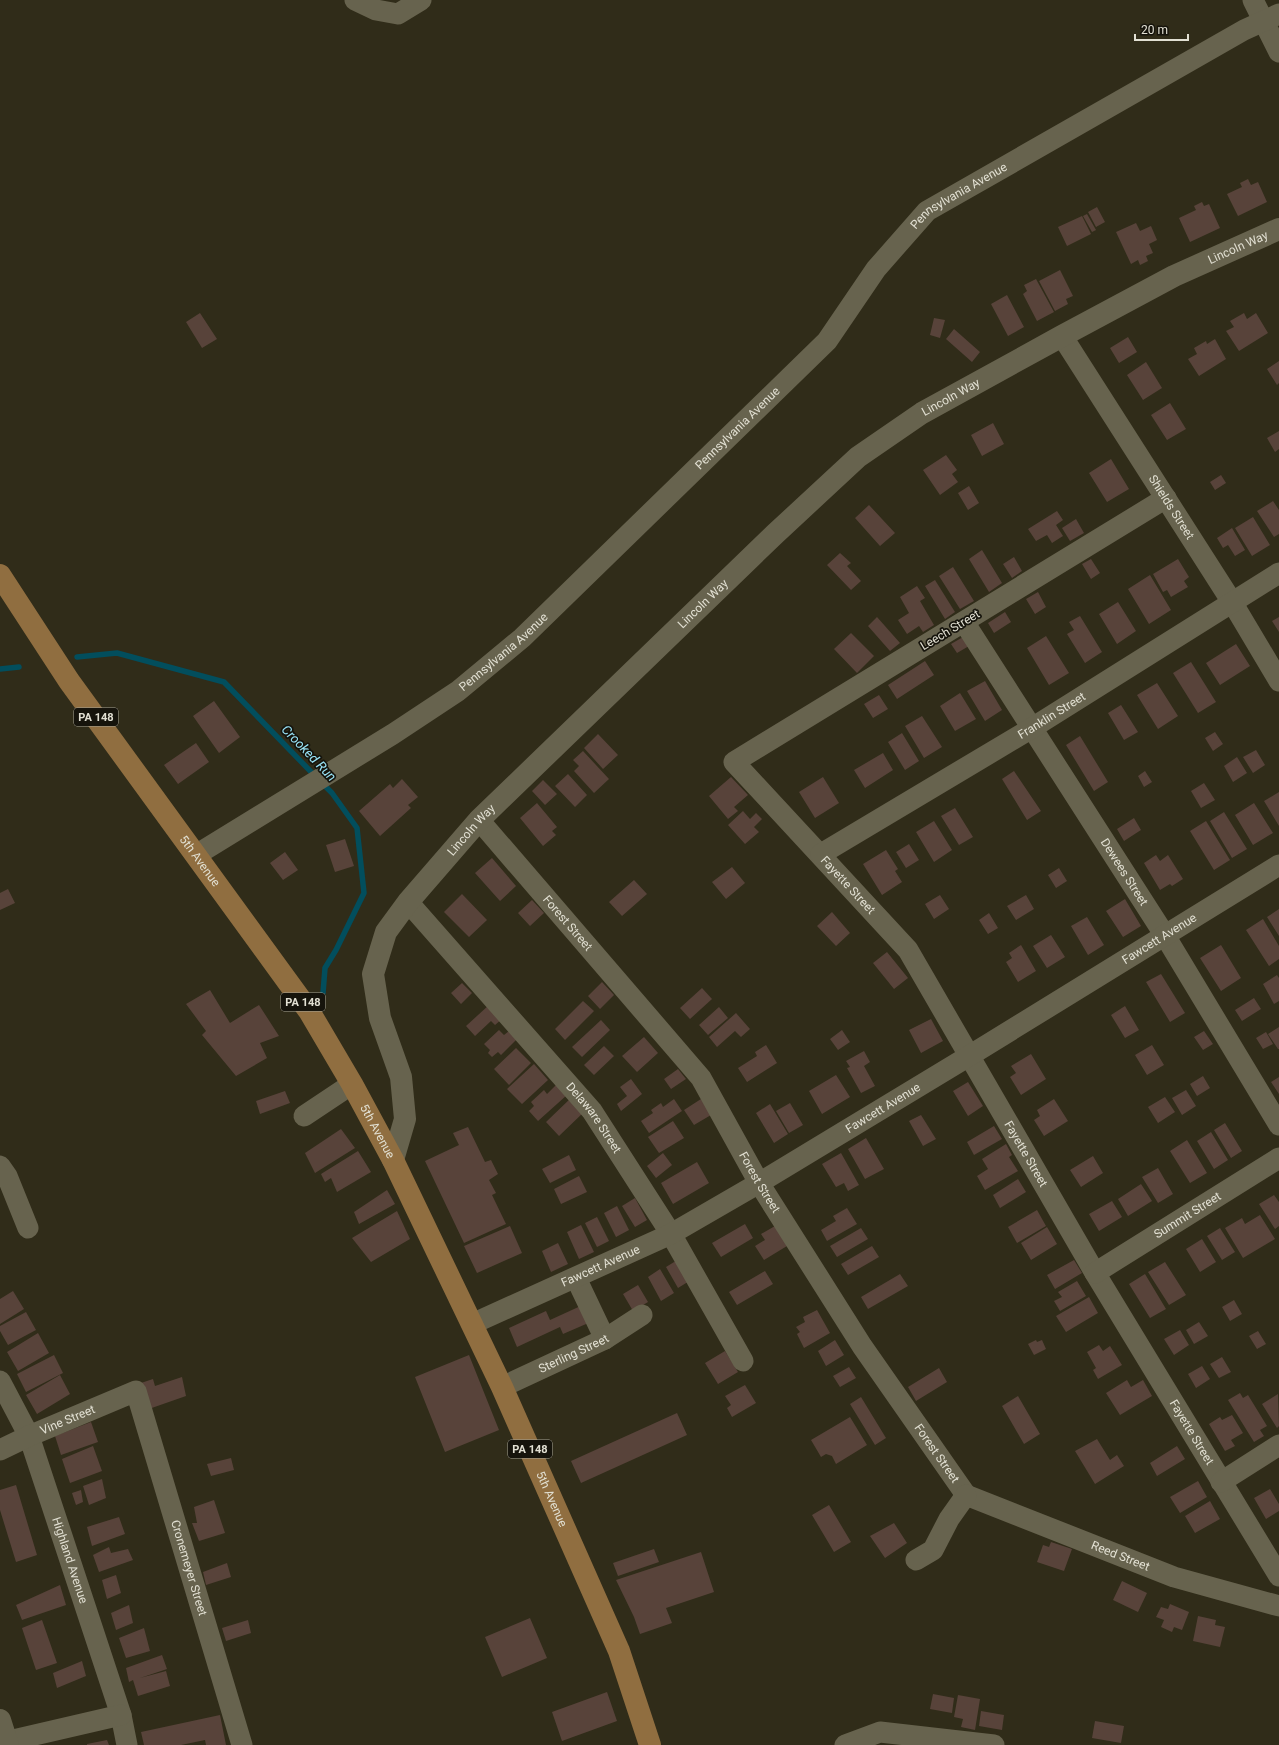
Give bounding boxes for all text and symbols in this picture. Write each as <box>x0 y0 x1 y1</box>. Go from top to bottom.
scale bar <box>1135 16 1188 42</box>
text: 20 m <box>1141 23 1168 37</box>
street label: Pennsylvania Avenue <box>907 160 1010 232</box>
street label: Lincoln Way <box>1206 228 1270 267</box>
street label: Lincoln Way <box>919 375 983 419</box>
street label: Pennsylvania Avenue <box>692 384 783 472</box>
street label: Shields Street <box>1146 472 1197 542</box>
street label: Lincoln Way <box>675 576 731 631</box>
street label: Leech Street <box>918 607 982 653</box>
street label: Pennsylvania Avenue <box>456 610 551 694</box>
street label: Franklin Street <box>1015 689 1088 742</box>
road number: PA 148 <box>74 708 118 726</box>
water label: Crooked Run <box>279 722 339 784</box>
street label: Lincoln Way <box>444 801 498 859</box>
street label: 5th Avenue <box>177 833 223 889</box>
street label: Dewees Street <box>1098 836 1151 908</box>
street label: Fayette Street <box>818 853 878 917</box>
street label: Forest Street <box>540 893 595 954</box>
street label: Fawcett Avenue <box>1119 911 1199 967</box>
road number: PA 148 <box>281 993 325 1011</box>
street label: Delaware Street <box>563 1080 624 1156</box>
street label: Fawcett Avenue <box>843 1080 923 1136</box>
street label: 5th Avenue <box>357 1102 398 1161</box>
street label: Fayette Street <box>1001 1118 1051 1189</box>
street label: Forest Street <box>736 1149 783 1215</box>
street label: Summit Street <box>1151 1189 1224 1241</box>
street label: Fawcett Avenue <box>559 1242 642 1290</box>
street label: Sterling Street <box>536 1331 611 1376</box>
street label: Fayette Street <box>1167 1397 1217 1468</box>
street label: Vine Street <box>38 1402 97 1438</box>
street label: Forest Street <box>912 1421 962 1485</box>
road number: PA 148 <box>508 1440 552 1458</box>
street label: 5th Avenue <box>533 1469 570 1529</box>
street label: Highland Avenue <box>49 1515 91 1605</box>
street label: Cronemeyer Street <box>168 1518 210 1618</box>
street label: Reed Street <box>1089 1538 1152 1574</box>

